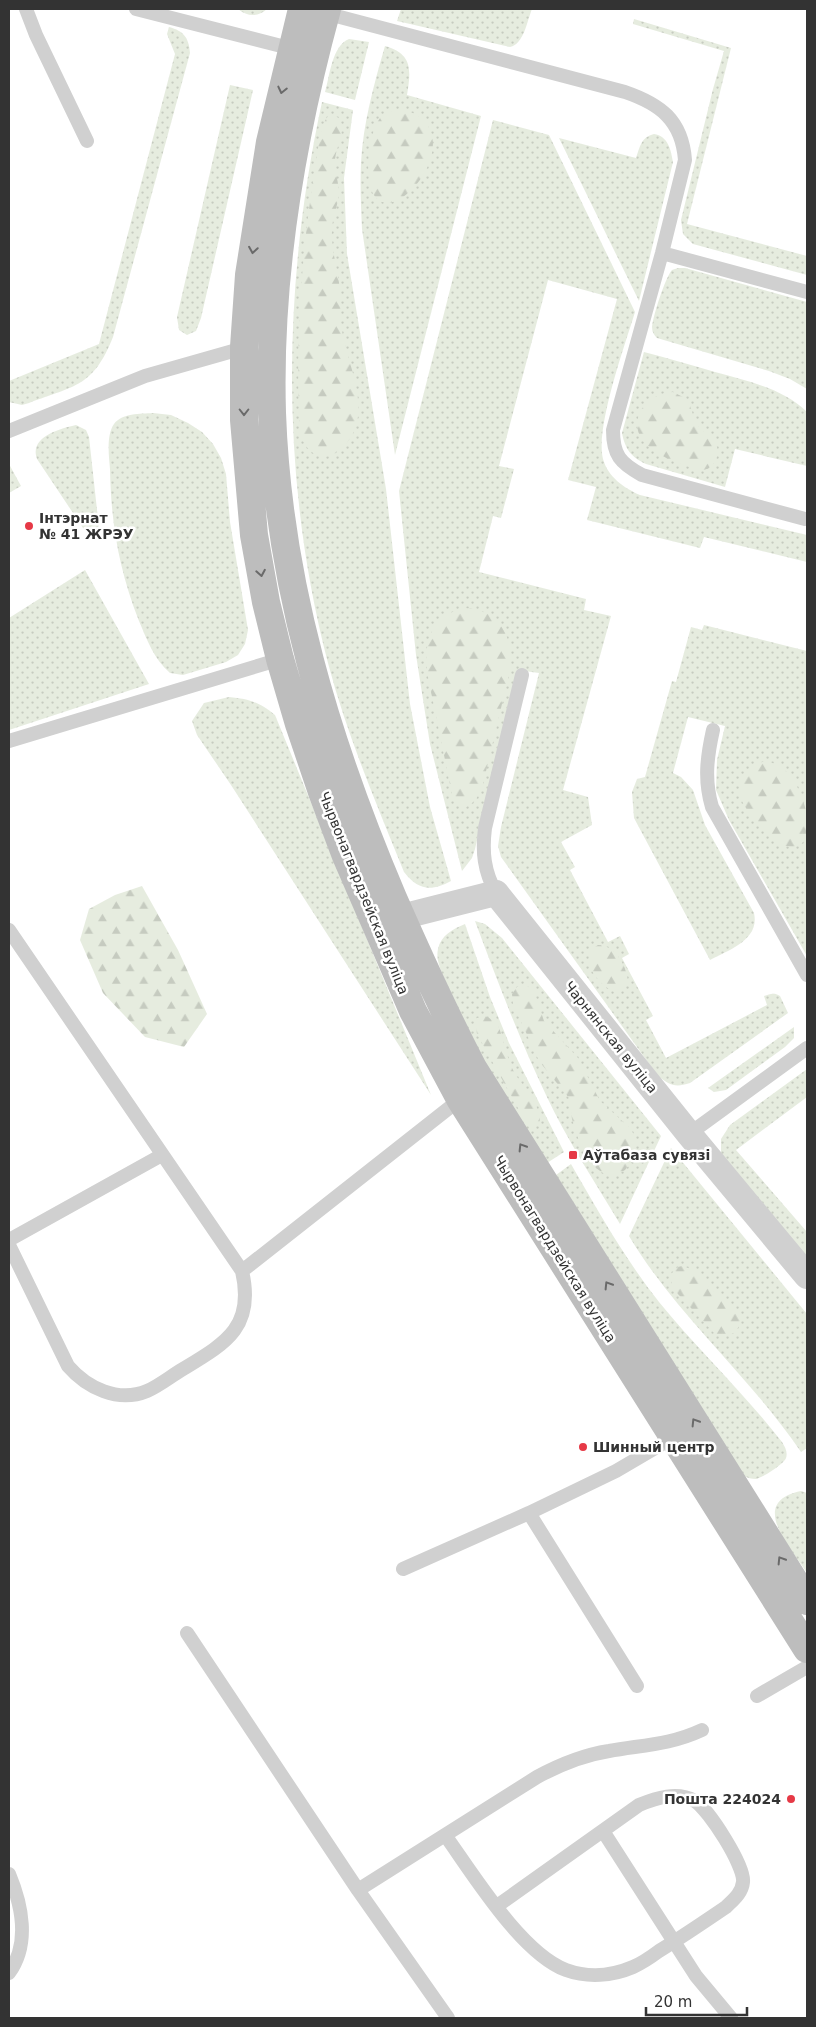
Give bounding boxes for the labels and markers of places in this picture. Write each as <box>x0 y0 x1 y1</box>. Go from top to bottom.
place label: Інтэрнат № 41 ЖРЭУ <box>39 510 134 542</box>
marker: Інтэрнат № 41 ЖРЭУ <box>23 520 35 532</box>
place label: Аўтабаза сувязі <box>583 1147 710 1163</box>
marker: Аўтабаза сувязі <box>567 1149 579 1161</box>
place label: Шинный центр <box>593 1439 714 1455</box>
marker: Шинный центр <box>577 1441 589 1453</box>
place label: Пошта 224024 <box>664 1791 781 1807</box>
marker: Пошта 224024 <box>785 1793 797 1805</box>

